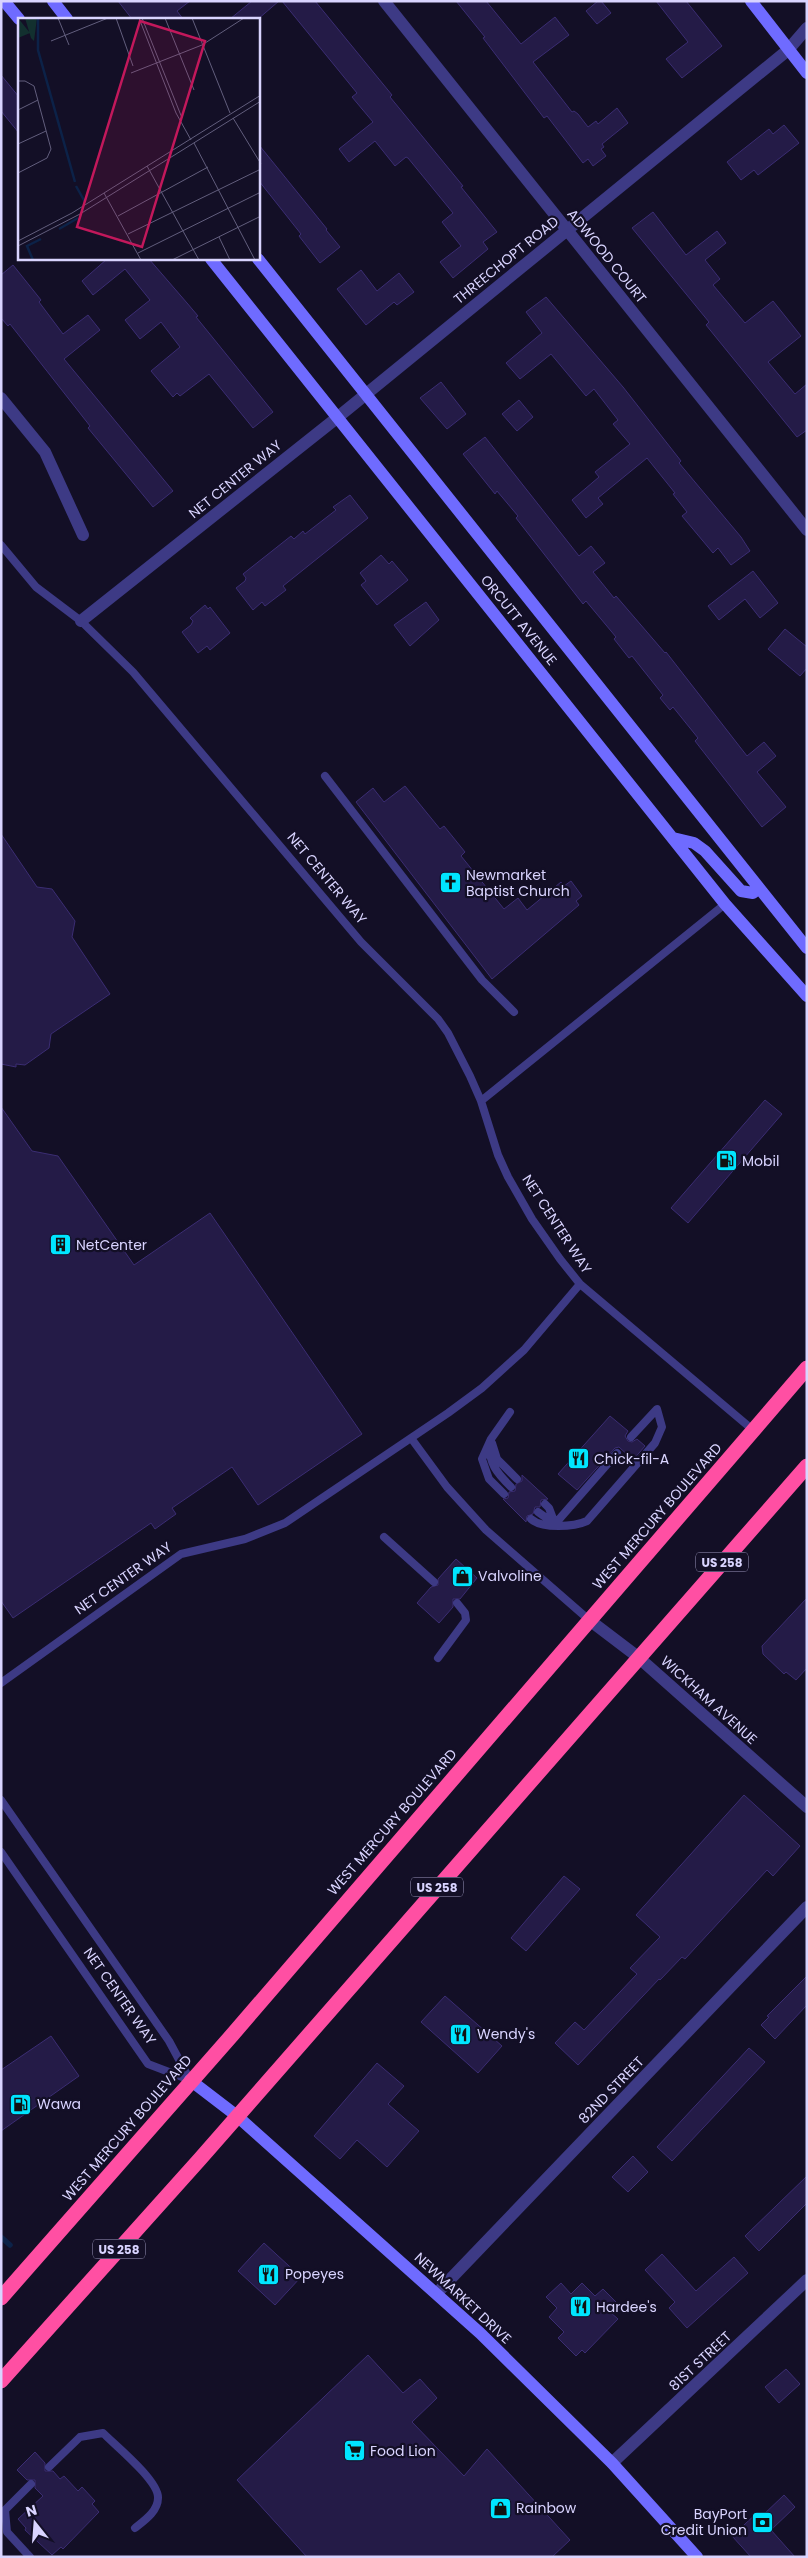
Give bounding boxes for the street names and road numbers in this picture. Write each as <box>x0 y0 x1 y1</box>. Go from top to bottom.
street label: ADWOOD COURT <box>563 205 652 308</box>
street label: THREECHOPT ROAD <box>449 211 563 309</box>
street label: NET CENTER WAY <box>184 435 286 523</box>
street label: ORCUTT AVENUE <box>476 570 562 670</box>
street label: NET CENTER WAY <box>283 828 371 928</box>
street label: NET CENTER WAY <box>517 1171 597 1277</box>
street label: WEST MERCURY BOULEVARD <box>588 1438 726 1594</box>
street label: NET CENTER WAY <box>70 1537 176 1619</box>
road number: US 258 <box>696 1552 748 1571</box>
street label: WICKHAM AVENUE <box>656 1651 762 1749</box>
street label: WEST MERCURY BOULEVARD <box>323 1744 461 1900</box>
road number: US 258 <box>411 1878 463 1896</box>
street label: NET CENTER WAY <box>79 1943 161 2049</box>
street label: WEST MERCURY BOULEVARD <box>58 2050 196 2206</box>
street label: 82ND STREET <box>574 2052 649 2128</box>
road number: US 258 <box>93 2240 145 2258</box>
street label: NEWMARKET DRIVE <box>410 2248 516 2348</box>
street label: 81ST STREET <box>664 2326 736 2395</box>

